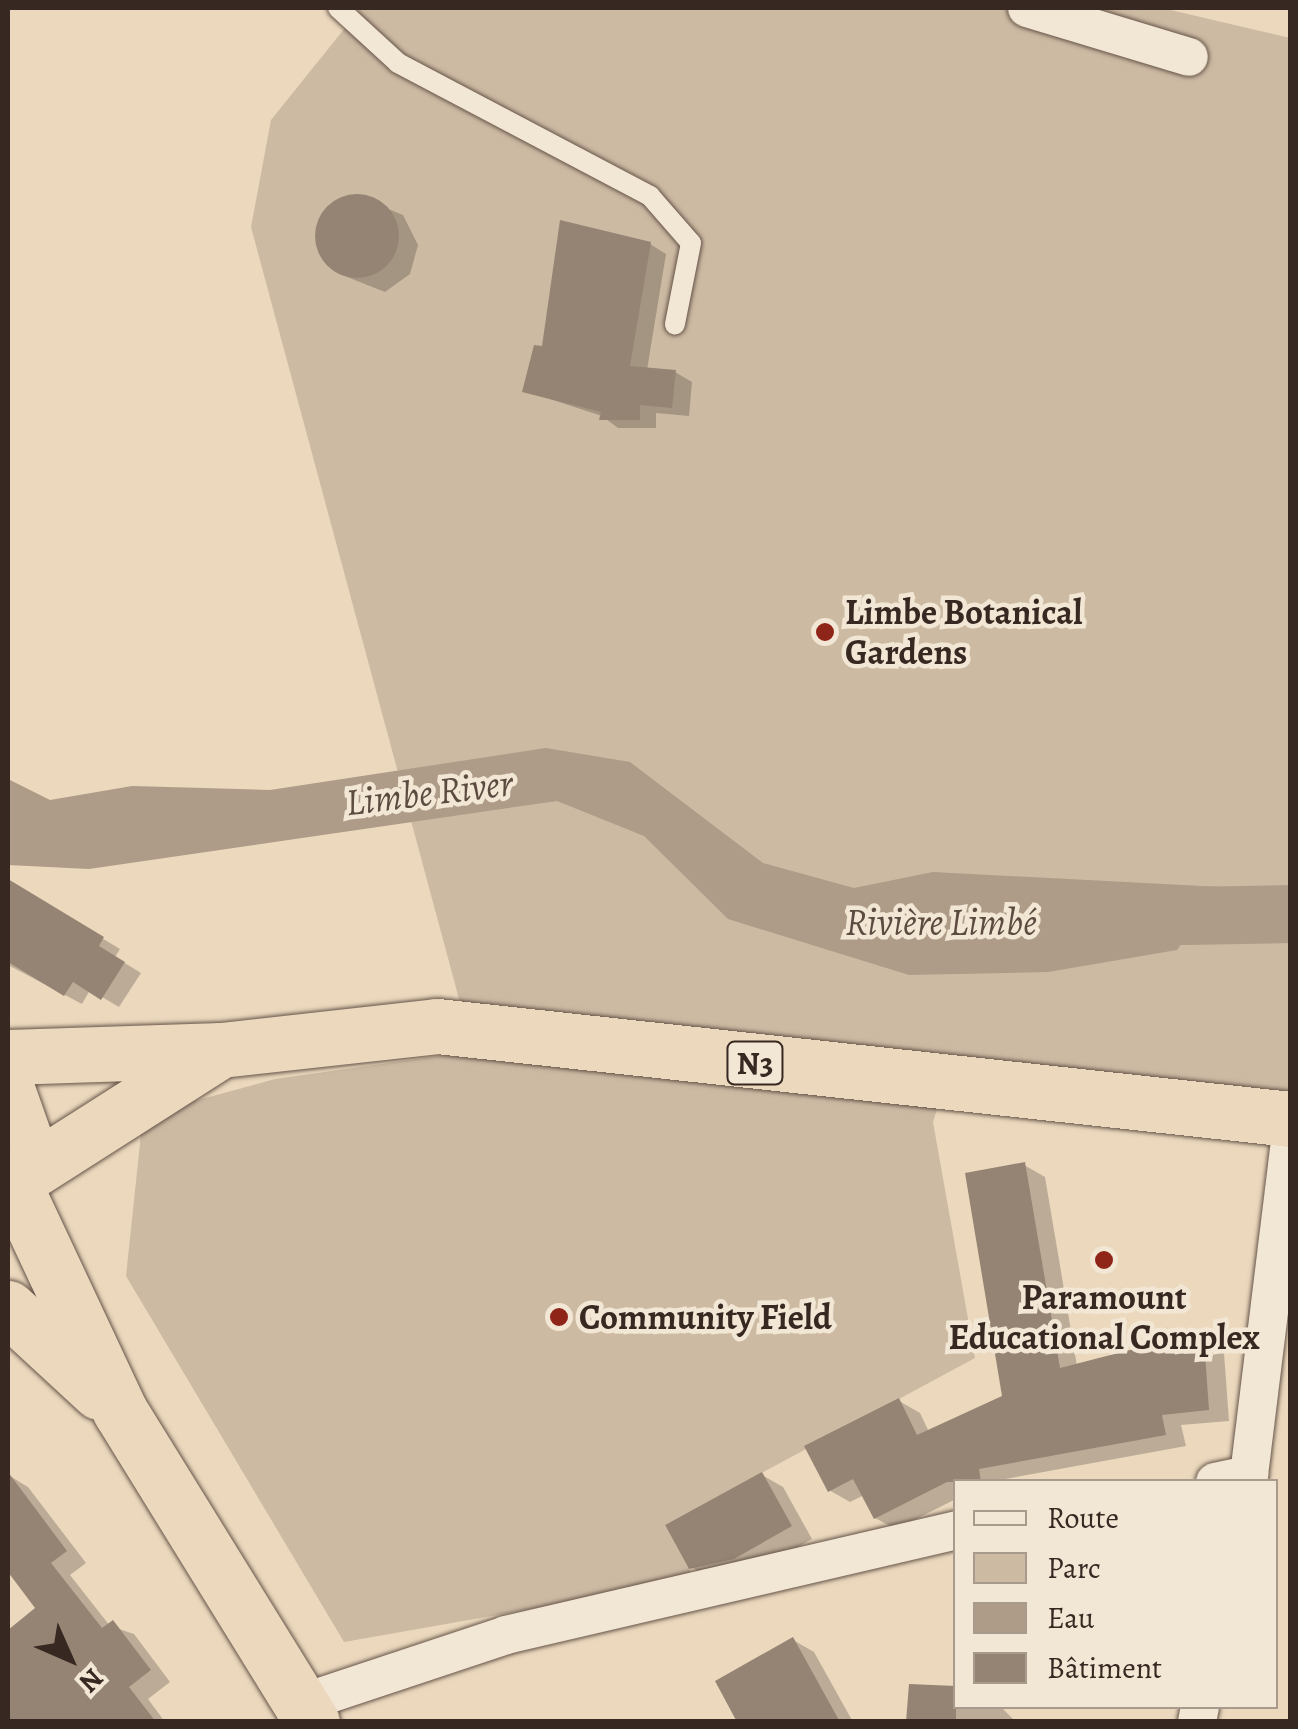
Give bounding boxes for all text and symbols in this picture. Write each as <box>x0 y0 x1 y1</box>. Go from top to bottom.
place label: Limbe Botanical Gardens <box>845 591 1082 673</box>
marker: Limbe Botanical Gardens <box>814 621 836 643</box>
water label: Limbe River <box>343 760 515 826</box>
water label: Rivière Limbé <box>845 900 1037 946</box>
road number: N3 <box>725 1036 785 1090</box>
marker: Paramount Educational Complex <box>1093 1249 1115 1271</box>
place label: Paramount Educational Complex <box>948 1276 1260 1358</box>
place label: Community Field <box>579 1296 832 1338</box>
marker: Community Field <box>548 1306 570 1328</box>
legend <box>953 1479 1278 1709</box>
text: Route <box>1047 1498 1119 1538</box>
text: Parc <box>1047 1548 1101 1588</box>
text: Eau <box>1047 1598 1094 1638</box>
north arrow <box>20 1609 120 1709</box>
text: Bâtiment <box>1047 1648 1162 1688</box>
text: N <box>71 1660 112 1701</box>

